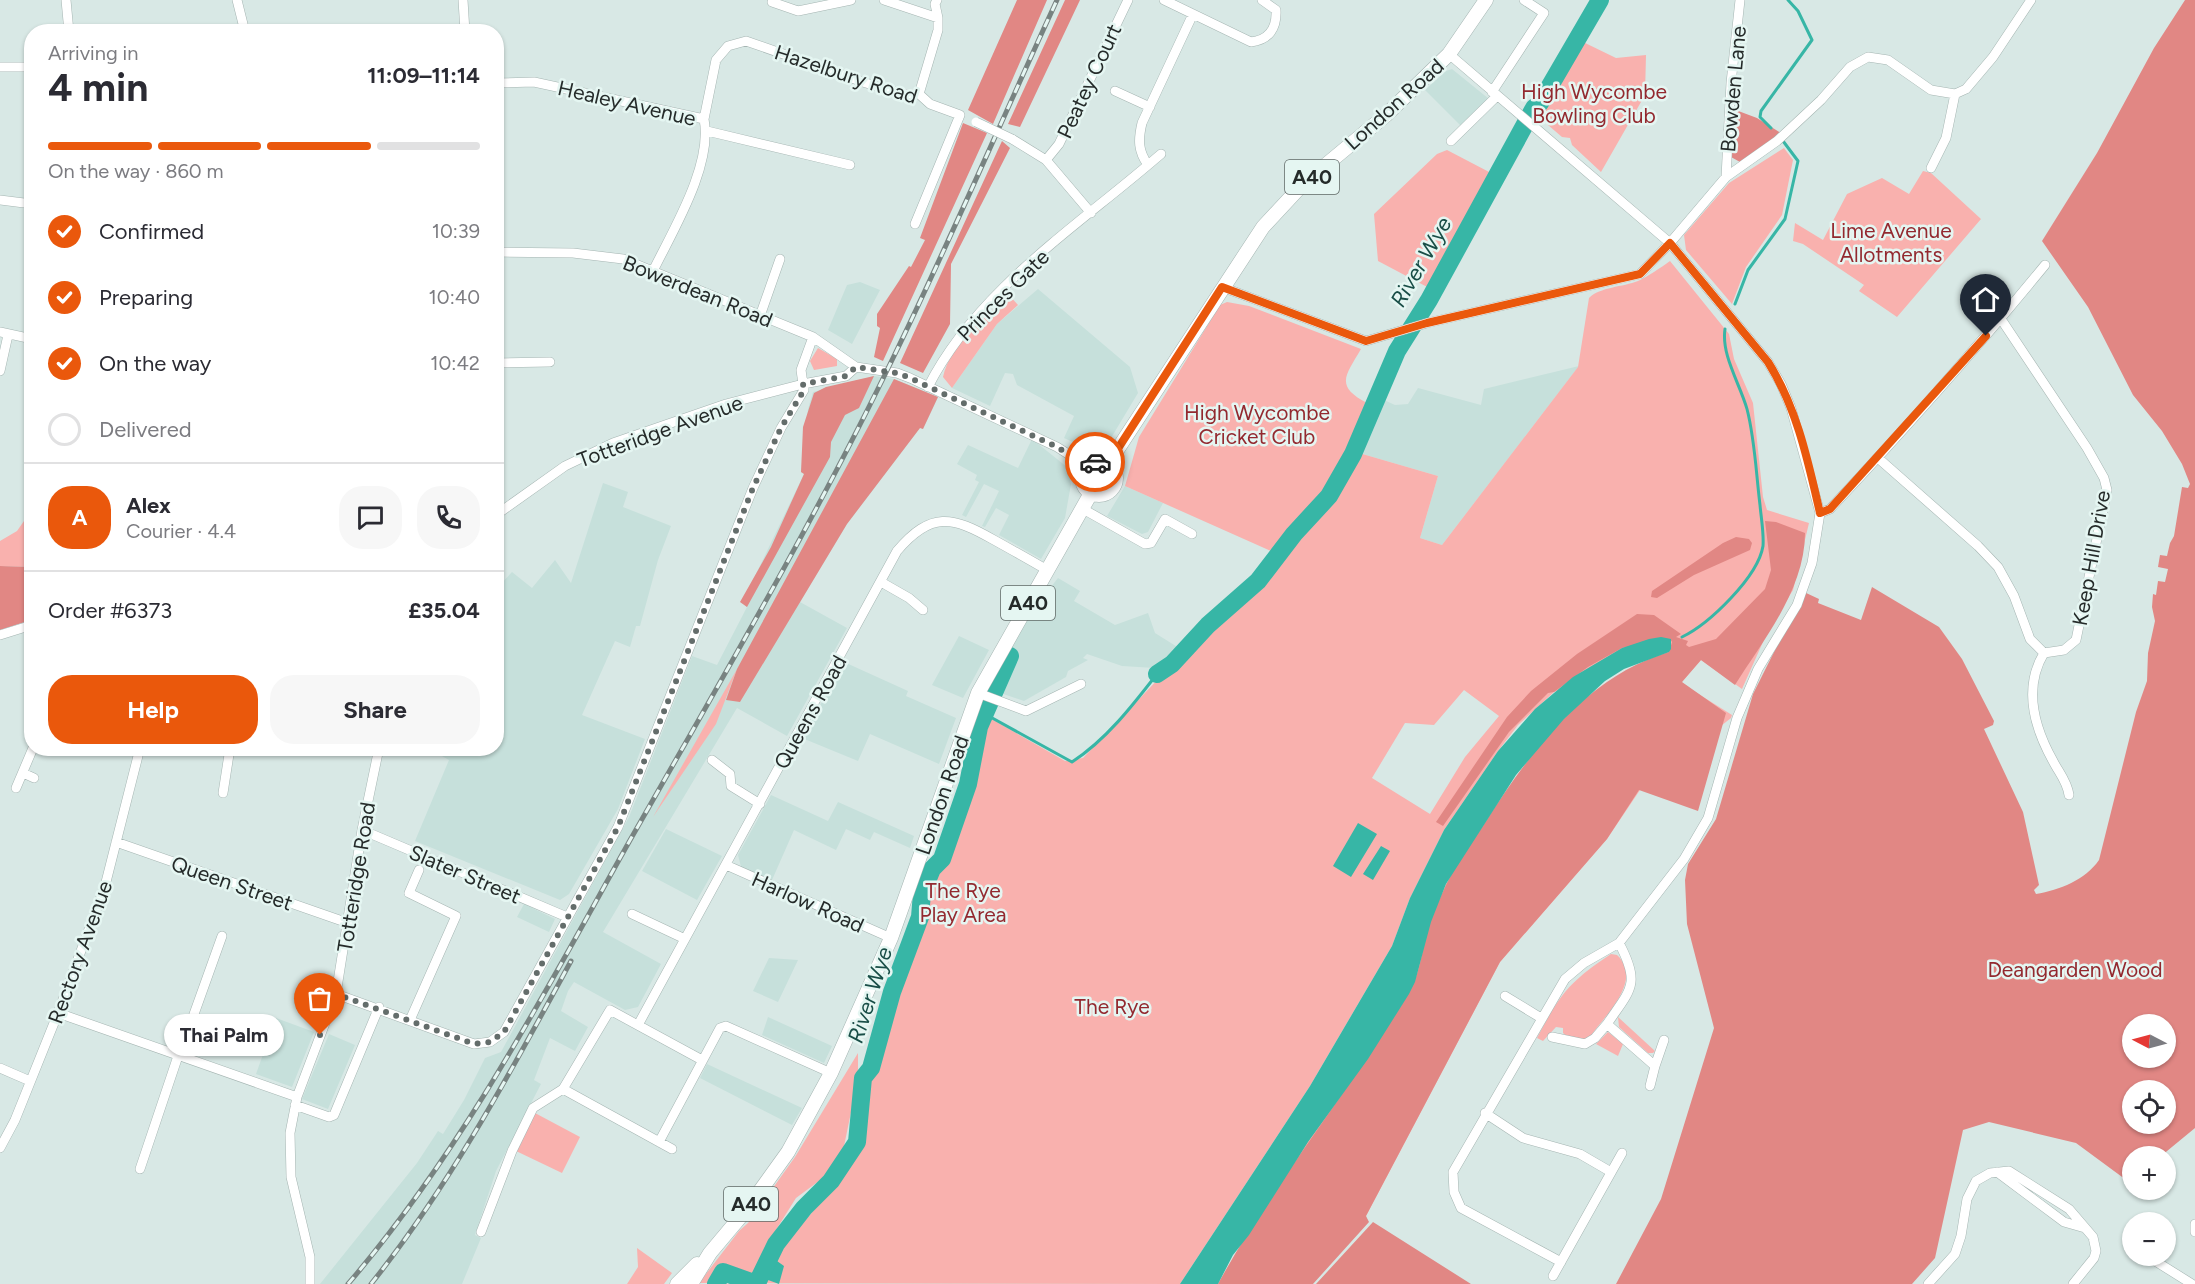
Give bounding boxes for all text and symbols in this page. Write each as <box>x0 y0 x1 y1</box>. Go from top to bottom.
street label: Peatey Court <box>1052 20 1126 142</box>
street label: Bowden Lane <box>1715 25 1751 153</box>
street label: Hazelbury Road <box>771 39 921 109</box>
text: Arriving in <box>48 41 138 65</box>
street label: London Road <box>1339 53 1449 155</box>
text: 11:09–11:14 <box>367 62 480 89</box>
text: 4 min <box>48 64 148 111</box>
street label: Healey Avenue <box>555 75 699 131</box>
park label: High Wycombe Bowling Club <box>1521 79 1667 128</box>
text: On the way · 860 m <box>48 159 224 183</box>
road number: A40 <box>1285 160 1339 194</box>
water label: River Wye <box>1384 212 1458 312</box>
icon: check <box>48 215 81 248</box>
text: Confirmed <box>99 218 204 245</box>
park label: Lime Avenue Allotments <box>1830 218 1952 267</box>
text: 10:39 <box>432 219 480 243</box>
street label: Princes Gate <box>952 244 1054 346</box>
street label: Bowerdean Road <box>619 250 777 332</box>
pin <box>1960 274 2011 336</box>
icon: check <box>48 281 81 314</box>
icon: home <box>1969 283 2002 316</box>
text: Preparing <box>99 284 193 311</box>
text: 10:40 <box>429 285 480 309</box>
icon: check <box>48 347 81 380</box>
text: On the way <box>99 350 211 377</box>
text: 10:42 <box>430 351 480 375</box>
street label: Totteridge Avenue <box>574 389 746 473</box>
park label: High Wycombe Cricket Club <box>1184 400 1330 449</box>
text: Delivered <box>99 416 192 443</box>
courier <box>1065 432 1125 492</box>
icon: car <box>1079 446 1112 479</box>
button: chat <box>339 486 402 549</box>
button: phone <box>417 486 480 549</box>
street label: Keep Hill Drive <box>2067 488 2115 628</box>
text: Alex <box>126 492 171 519</box>
text: A <box>72 504 87 531</box>
text: Courier · 4.4 <box>126 519 236 543</box>
road number: A40 <box>1001 586 1055 620</box>
text: Order #6373 <box>48 597 172 624</box>
text: £35.04 <box>408 597 480 624</box>
street label: Queens Road <box>769 651 851 773</box>
button: Help <box>48 675 258 744</box>
button: Share <box>270 675 480 744</box>
street label: London Road <box>910 732 974 858</box>
street label: Totteridge Road <box>332 800 380 954</box>
street label: Slater Street <box>405 839 525 909</box>
street label: Queen Street <box>168 851 296 915</box>
street label: Harlow Road <box>748 866 868 938</box>
street label: Rectory Avenue <box>43 877 117 1027</box>
park label: The Rye Play Area <box>919 878 1007 927</box>
water label: River Wye <box>842 944 898 1046</box>
park label: Deangarden Wood <box>1987 957 2163 982</box>
pin <box>294 973 345 1035</box>
icon: bag <box>303 982 336 1015</box>
park label: The Rye <box>1074 994 1150 1019</box>
callout: Thai Palm <box>164 1014 284 1056</box>
north arrow <box>2122 1014 2176 1068</box>
map controls <box>2122 1014 2176 1266</box>
text: Thai Palm <box>180 1023 268 1047</box>
button: locate <box>2122 1080 2176 1134</box>
button: + <box>2122 1146 2176 1200</box>
road number: A40 <box>724 1187 778 1221</box>
button: − <box>2122 1212 2176 1266</box>

